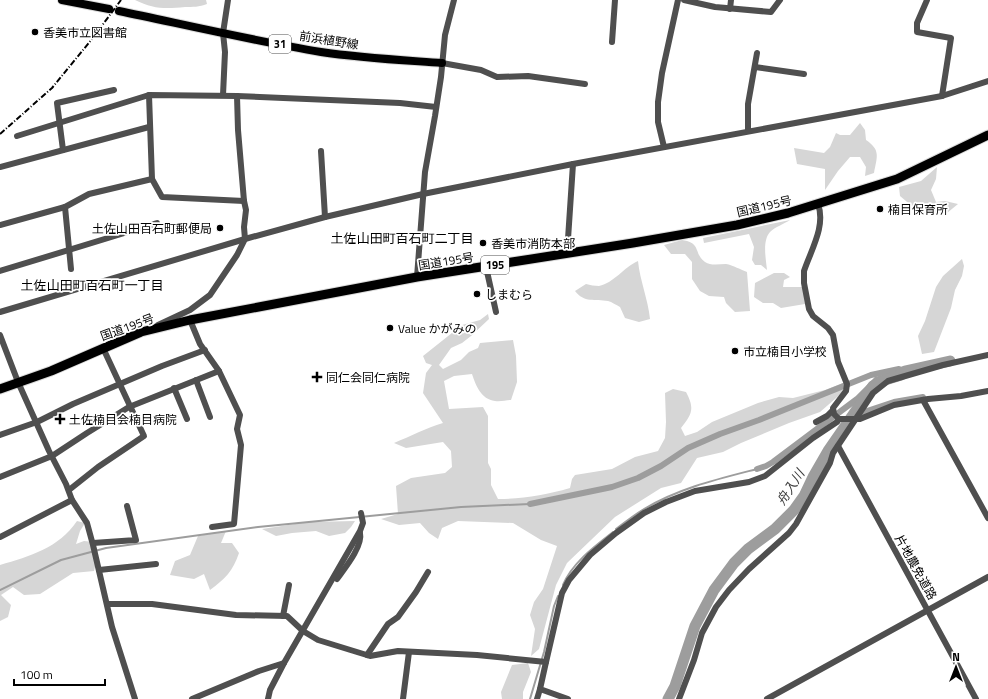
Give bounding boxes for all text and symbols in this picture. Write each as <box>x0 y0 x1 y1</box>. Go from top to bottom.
place label: 香美市立図書館 <box>43 23 127 42</box>
street label: 前浜植野線 <box>298 26 360 54</box>
marker: 香美市立図書館 <box>30 27 40 37</box>
road number: 31 <box>269 35 291 53</box>
street label: 国道195号 <box>734 190 794 222</box>
place label: 楠目保育所 <box>888 200 948 219</box>
marker: 楠目保育所 <box>875 204 885 214</box>
place label: 土佐山田百石町郵便局 <box>92 219 212 238</box>
marker: 土佐山田百石町郵便局 <box>215 223 225 233</box>
district label: 土佐山田町百石町二丁目 <box>330 228 474 248</box>
place label: 香美市消防本部 <box>491 234 575 253</box>
marker: 香美市消防本部 <box>478 238 488 248</box>
street label: 国道195号 <box>417 247 475 275</box>
road number: 195 <box>481 256 509 274</box>
district label: 土佐山田町百石町一丁目 <box>20 275 164 295</box>
place label: しまむら <box>485 285 533 304</box>
marker: しまむら <box>472 289 482 299</box>
street label: 国道195号 <box>97 308 157 346</box>
place label: Value かがみの <box>398 319 477 338</box>
marker: Value かがみの <box>385 323 395 333</box>
place label: 市立楠目小学校 <box>743 342 827 361</box>
marker: 市立楠目小学校 <box>730 346 740 356</box>
place label: 同仁会同仁病院 <box>326 368 410 387</box>
marker: 同仁会同仁病院 <box>311 371 323 383</box>
place label: 土佐楠目会楠目病院 <box>69 410 177 429</box>
marker: 土佐楠目会楠目病院 <box>54 413 66 425</box>
water label: 舟入川 <box>771 464 810 509</box>
street label: 片地農免道路 <box>890 531 942 603</box>
north arrow <box>936 647 976 687</box>
text: N <box>952 649 960 665</box>
scale bar <box>14 661 105 687</box>
text: 100 m <box>20 665 53 684</box>

